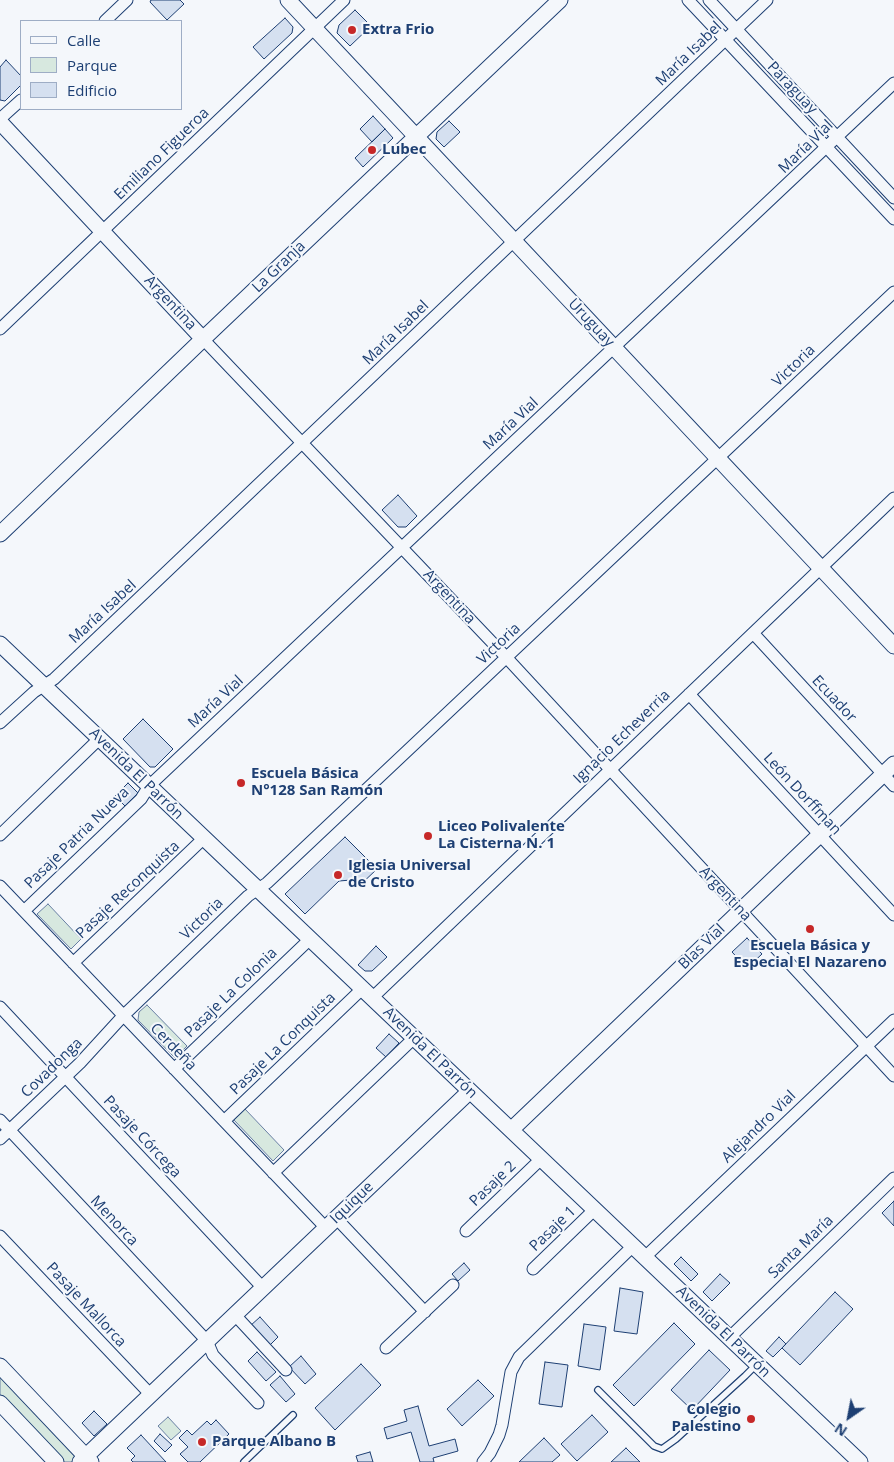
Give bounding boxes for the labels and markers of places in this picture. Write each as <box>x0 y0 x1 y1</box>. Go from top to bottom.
place label: Extra Frio <box>362 21 434 39</box>
marker: Extra Frio <box>346 24 358 36</box>
place label: Lubec <box>382 141 426 159</box>
marker: Lubec <box>366 144 378 156</box>
place label: Escuela Básica N°128 San Ramón <box>251 765 383 800</box>
marker: Escuela Básica N°128 San Ramón <box>235 777 247 789</box>
place label: Liceo Polivalente La Cisterna N. 1 <box>438 818 565 853</box>
marker: Liceo Polivalente La Cisterna N. 1 <box>422 830 434 842</box>
place label: Iglesia Universal de Cristo <box>348 857 471 892</box>
marker: Iglesia Universal de Cristo <box>332 869 344 881</box>
marker: Escuela Básica y Especial El Nazareno <box>804 923 816 935</box>
place label: Escuela Básica y Especial El Nazareno <box>733 937 887 972</box>
place label: Colegio Palestino <box>671 1401 741 1436</box>
marker: Colegio Palestino <box>745 1413 757 1425</box>
place label: Parque Albano B <box>212 1433 336 1451</box>
marker: Parque Albano B <box>196 1436 208 1448</box>

